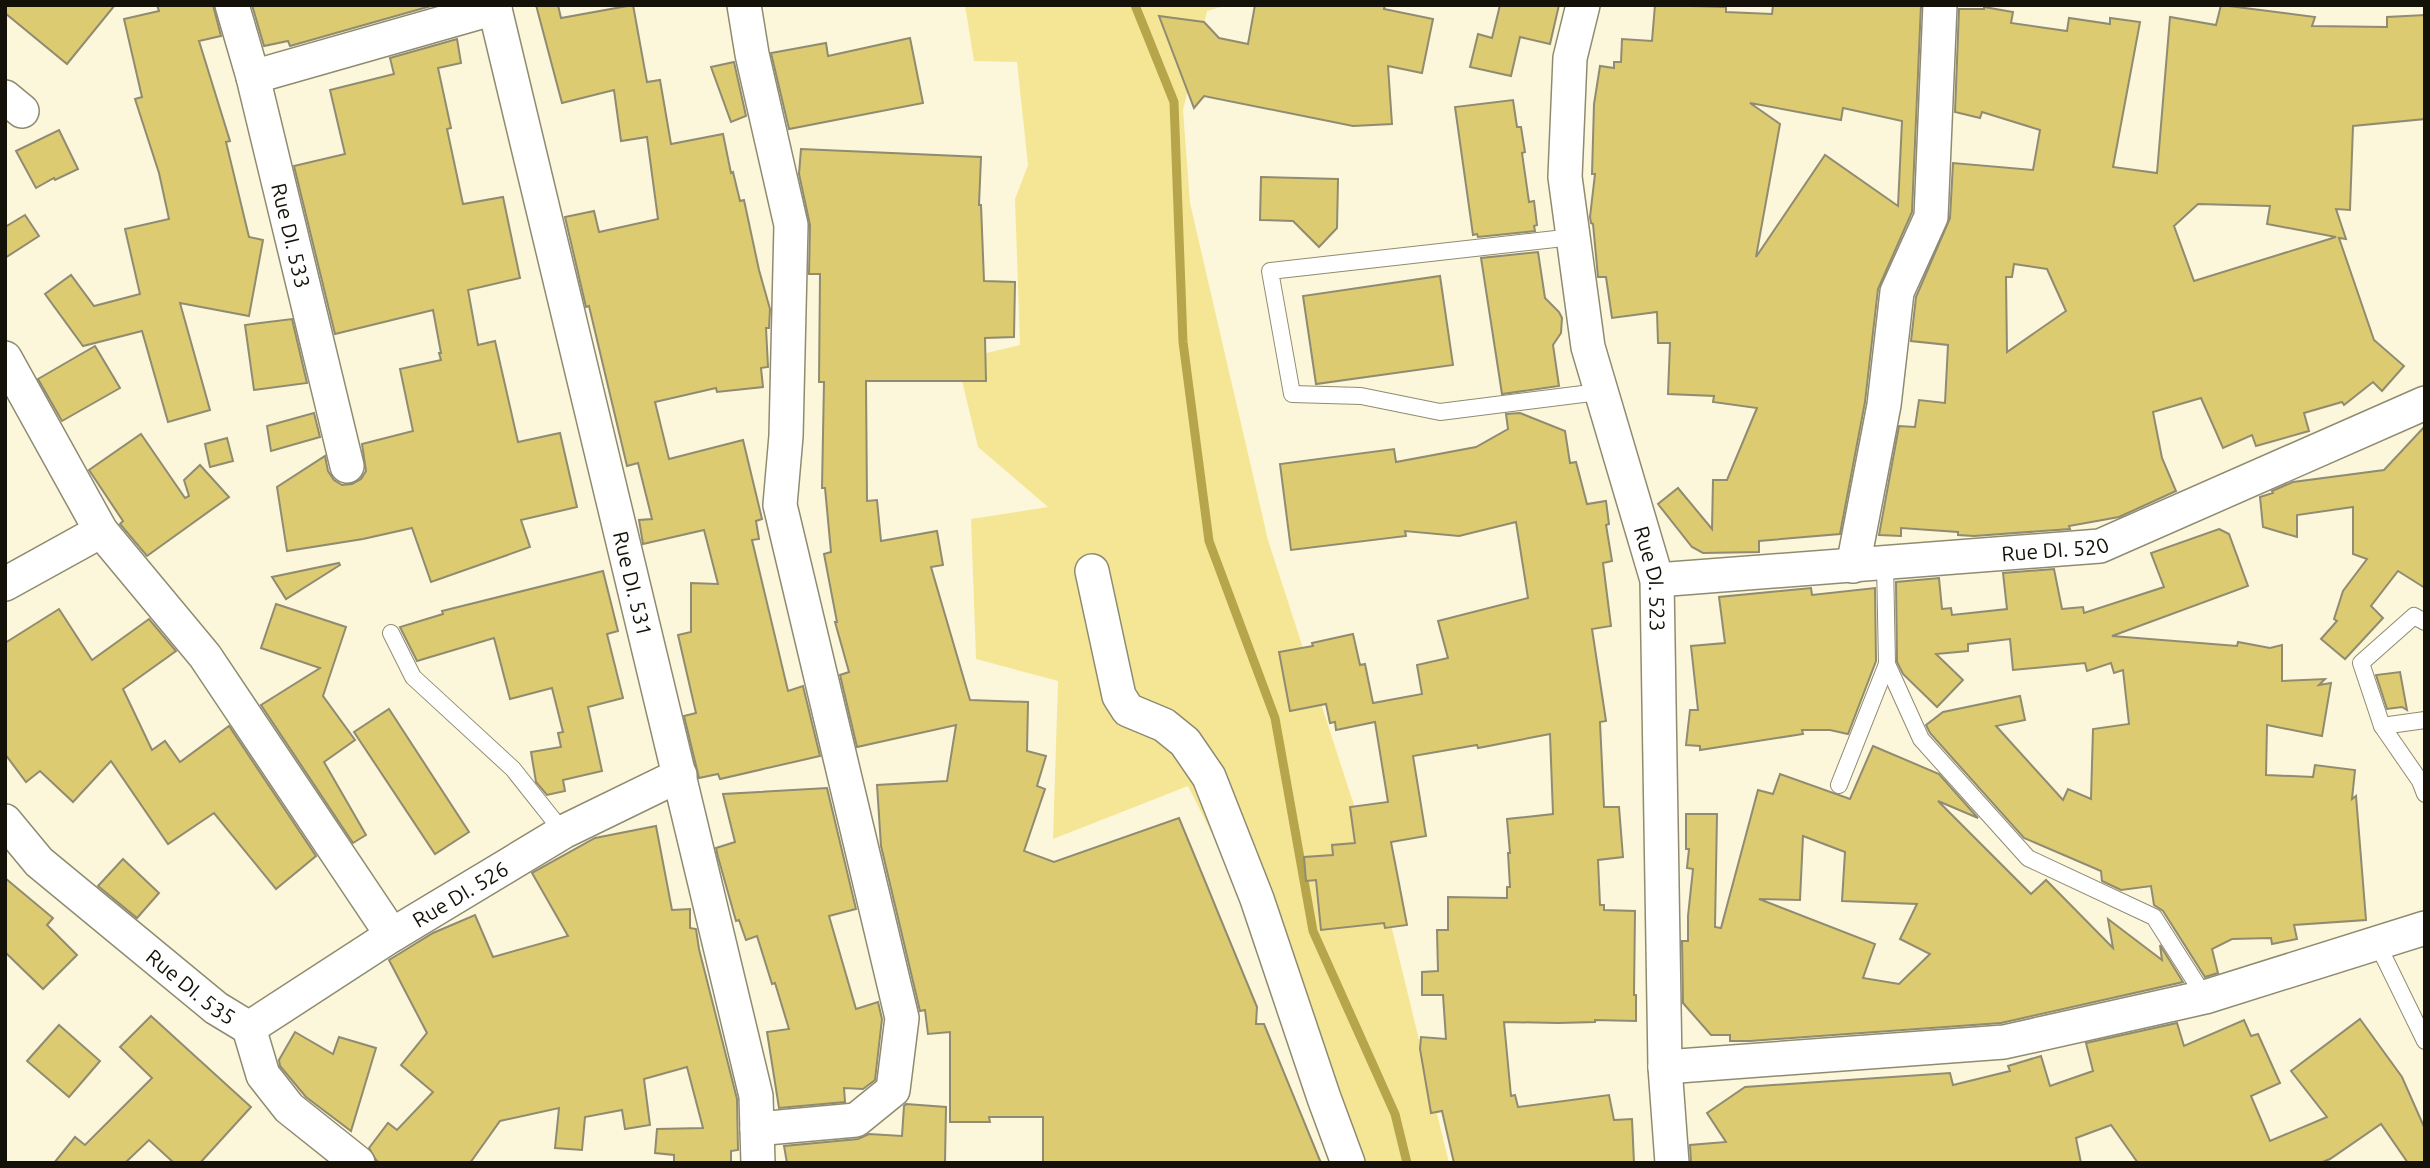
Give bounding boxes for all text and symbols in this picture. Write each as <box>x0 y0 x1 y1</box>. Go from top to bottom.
street label: Rue DI. 533 <box>267 180 316 290</box>
street label: Rue DI. 523 <box>1630 523 1670 632</box>
street label: Rue DI. 531 <box>609 529 657 639</box>
street label: Rue DI. 520 <box>2000 532 2112 566</box>
street label: Rue DI. 526 <box>408 856 512 932</box>
street label: Rue DI. 535 <box>142 944 240 1029</box>

